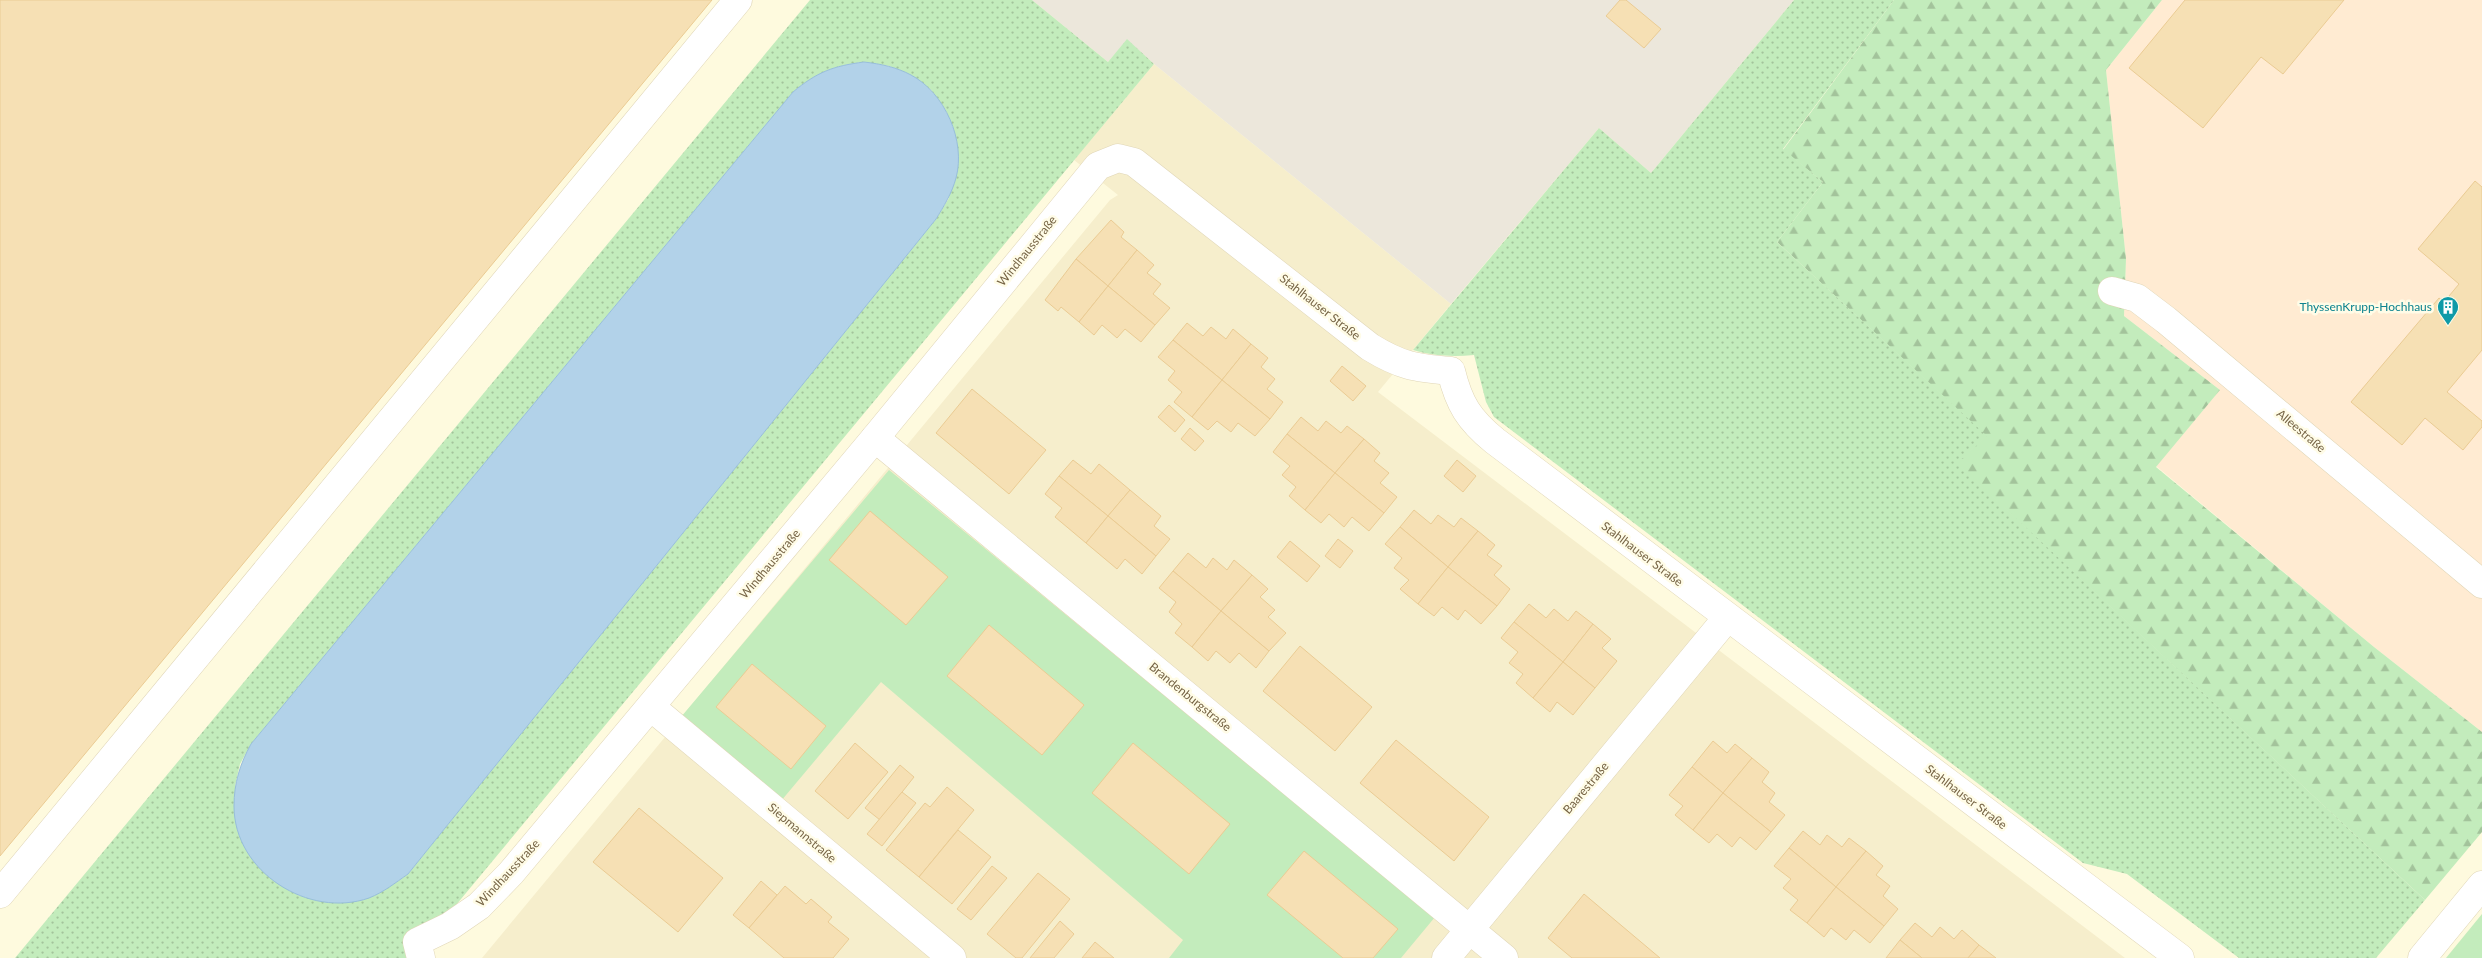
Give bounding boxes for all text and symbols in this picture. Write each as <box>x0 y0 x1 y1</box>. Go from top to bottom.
street label: Windhausstraße <box>994 212 1060 289</box>
street label: Stahlhauser Straße <box>1277 270 1364 343</box>
building icon: ThyssenKrupp-Hochhaus <box>2436 295 2460 326</box>
place label: ThyssenKrupp-Hochhaus <box>2299 299 2432 314</box>
street label: Alleestraße <box>2274 406 2329 455</box>
street label: Stahlhauser Straße <box>1599 518 1686 589</box>
street label: Windhausstraße <box>736 526 803 602</box>
street label: Brandenburgstraße <box>1146 659 1234 734</box>
street label: Baarestraße <box>1560 759 1612 817</box>
street label: Stahlhauser Straße <box>1923 761 2010 832</box>
street label: Siepmannstraße <box>765 800 840 866</box>
street label: Windhausstraße <box>473 836 543 909</box>

